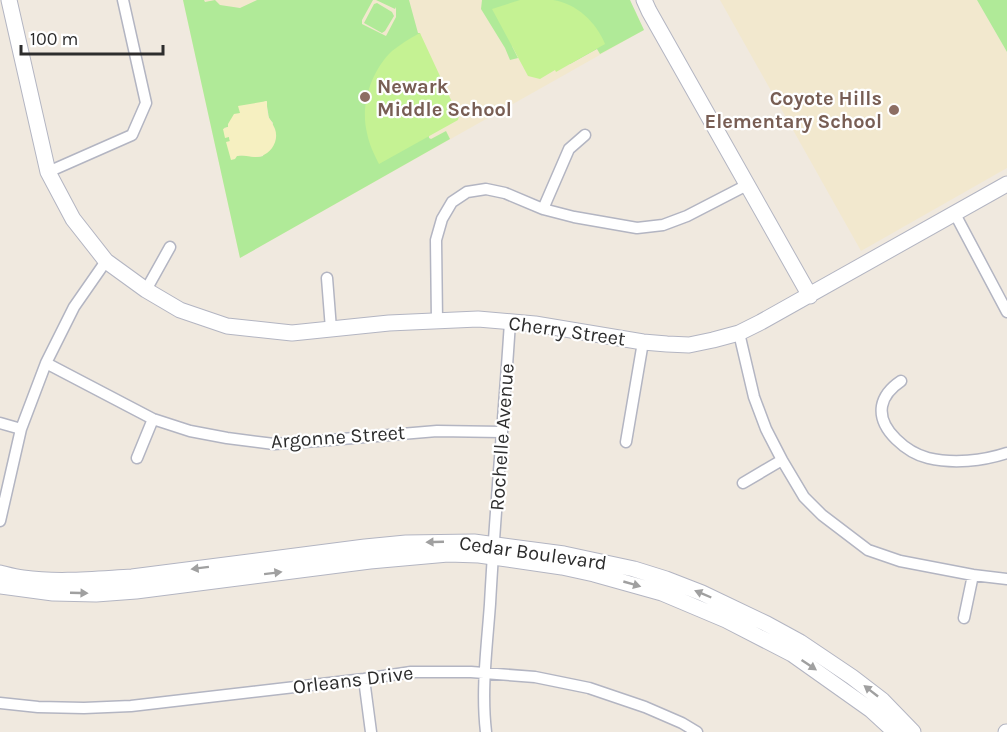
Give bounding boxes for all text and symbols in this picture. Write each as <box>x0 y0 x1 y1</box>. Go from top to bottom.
scale bar <box>21 18 164 56</box>
text: 100 m <box>30 28 78 50</box>
place label: Newark Middle School <box>377 75 512 121</box>
place label: Coyote Hills Elementary School <box>704 87 882 133</box>
marker: Newark Middle School <box>358 90 372 104</box>
marker: Coyote Hills Elementary School <box>887 103 901 117</box>
street label: Cherry Street <box>507 311 628 351</box>
street label: Rochelle Avenue <box>485 362 519 512</box>
street label: Argonne Street <box>270 421 406 453</box>
street label: Cedar Boulevard <box>458 531 608 575</box>
one-way arrow <box>426 538 445 547</box>
one-way arrow <box>190 563 209 573</box>
one-way arrow <box>263 569 282 578</box>
one-way arrow <box>623 580 641 589</box>
one-way arrow <box>70 589 89 598</box>
one-way arrow <box>694 589 712 599</box>
one-way arrow <box>801 659 817 670</box>
street label: Orleans Drive <box>292 661 414 699</box>
one-way arrow <box>864 686 879 698</box>

